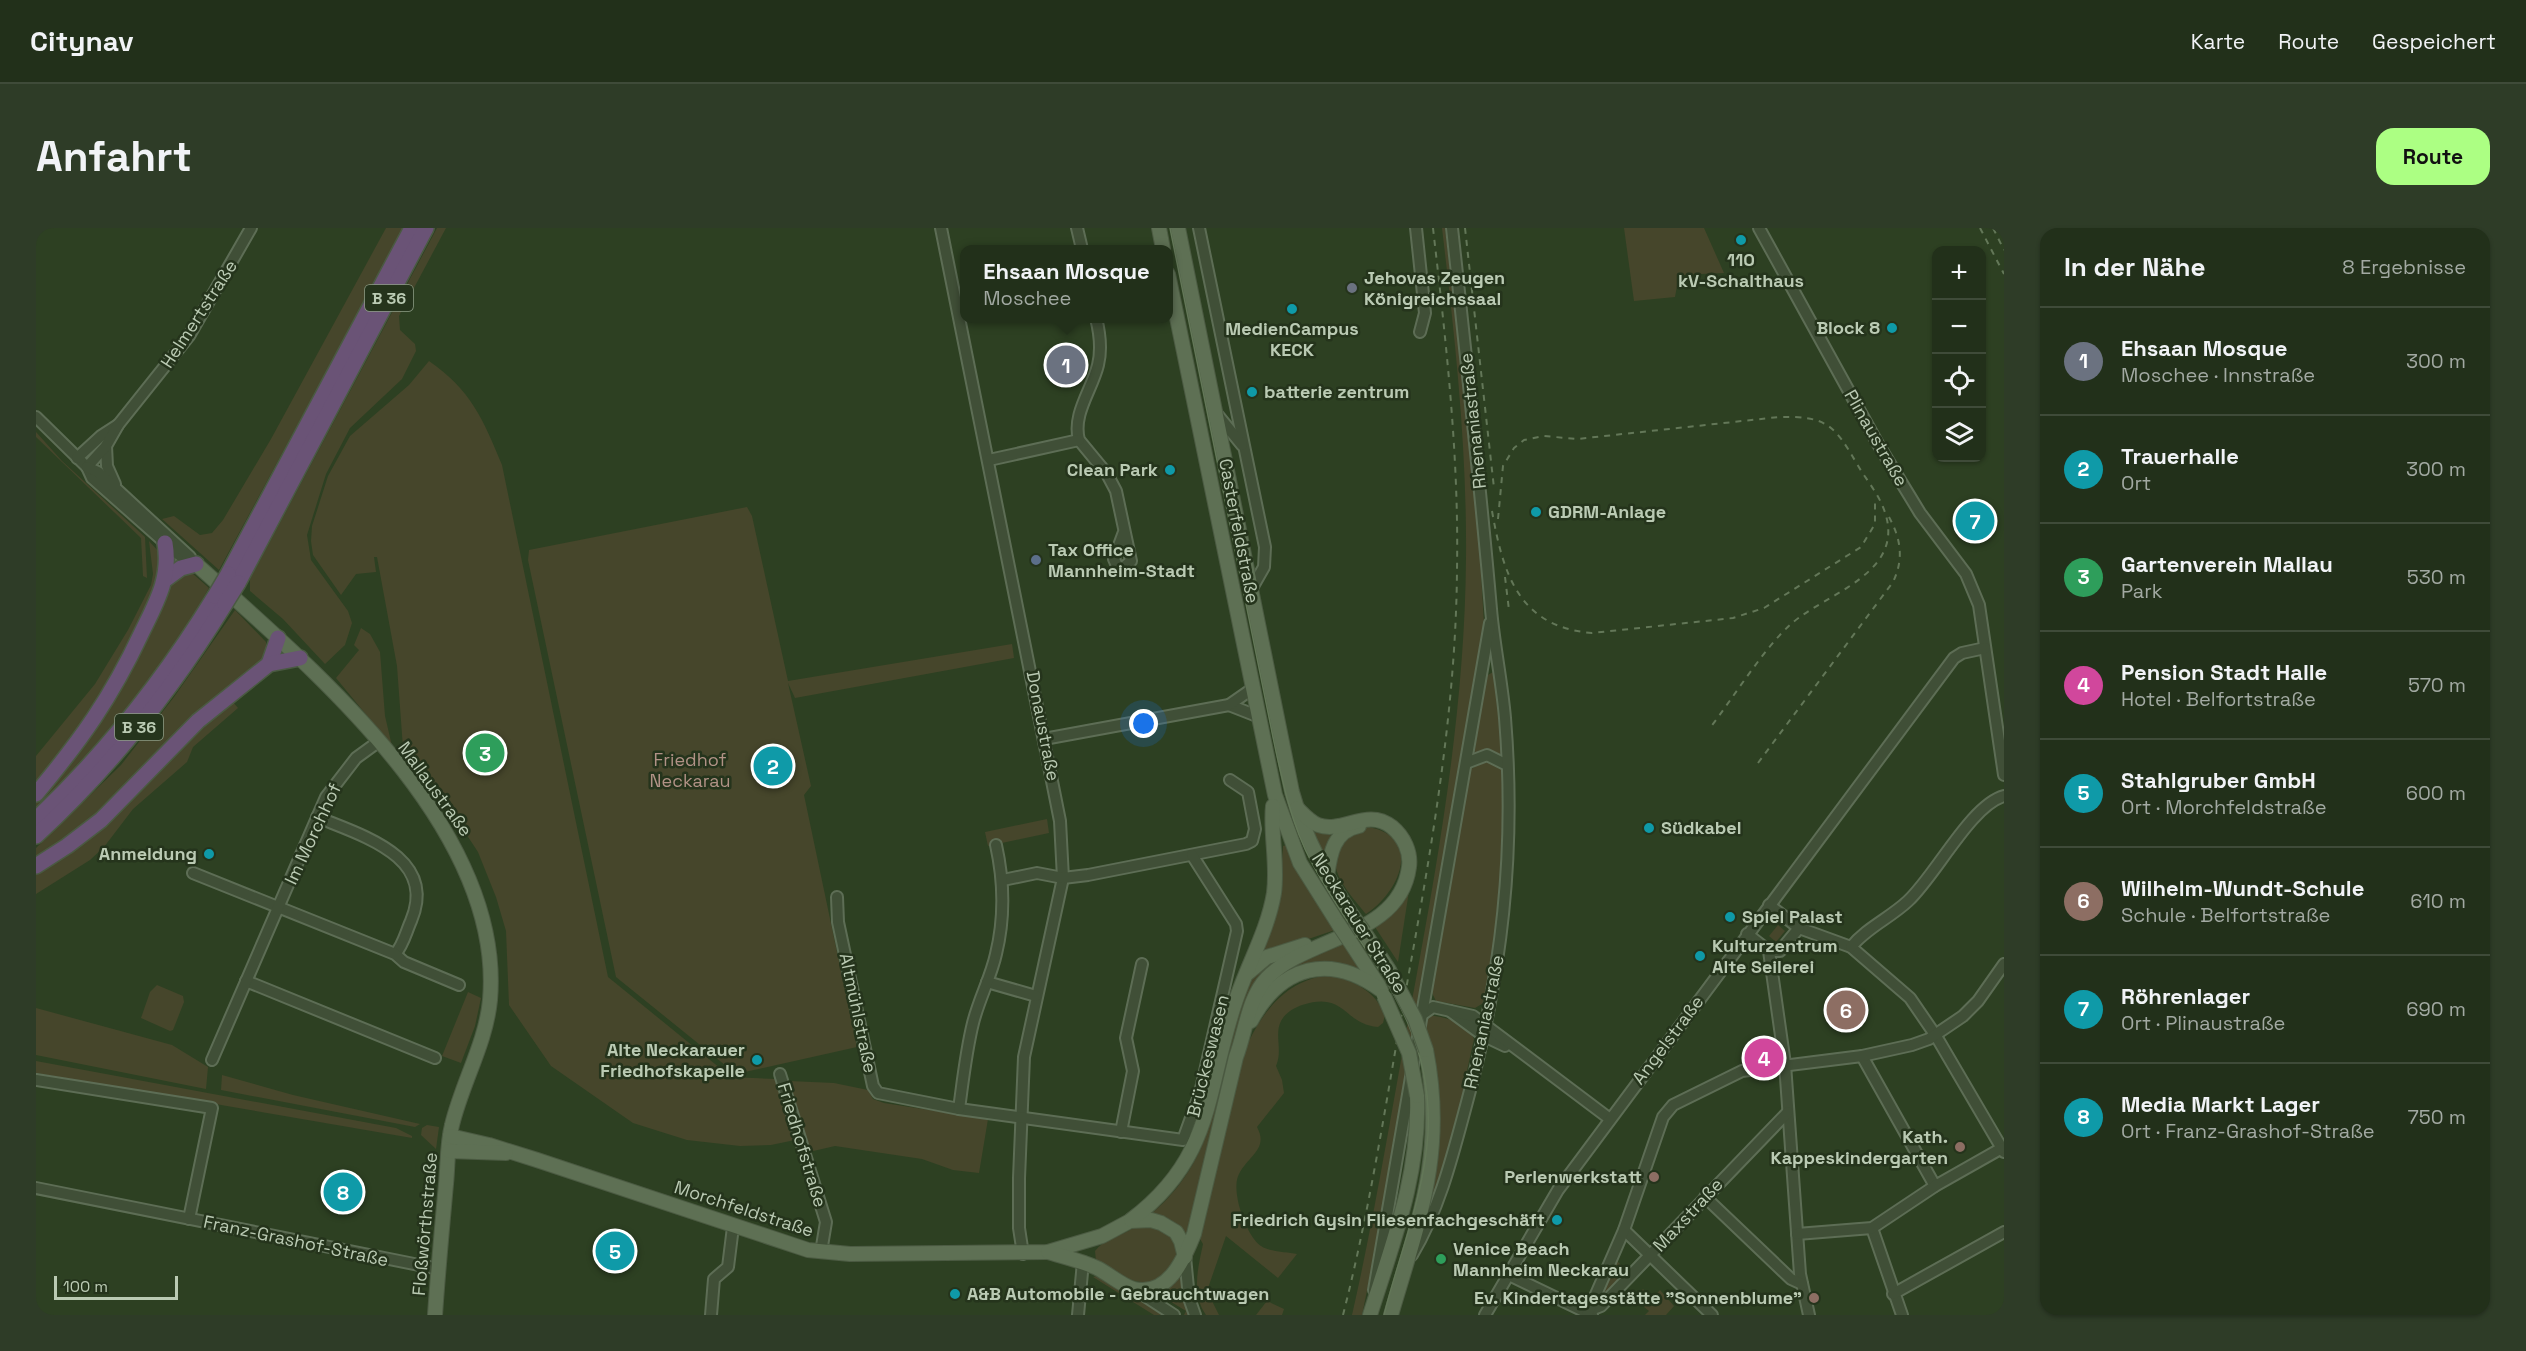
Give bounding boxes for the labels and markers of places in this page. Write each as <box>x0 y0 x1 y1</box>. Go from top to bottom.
marker: 110 kV-Schalthaus <box>1734 233 1748 247</box>
place label: 110 kV-Schalthaus <box>1678 248 1804 292</box>
place label: Jehovas Zeugen Königreichssaal <box>1364 266 1505 310</box>
marker: Jehovas Zeugen Königreichssaal <box>1345 281 1359 295</box>
marker: MedienCampus KECK <box>1285 302 1299 316</box>
place label: Block 8 <box>1816 316 1880 339</box>
place label: MedienCampus KECK <box>1225 317 1359 361</box>
marker: Block 8 <box>1885 321 1899 335</box>
pin: 1 <box>1046 342 1086 388</box>
place label: batterie zentrum <box>1264 380 1409 403</box>
marker: batterie zentrum <box>1245 385 1259 399</box>
place label: Clean Park <box>1067 458 1158 481</box>
marker: Clean Park <box>1163 463 1177 477</box>
pin: 7 <box>1956 498 1994 544</box>
place label: GDRM-Anlage <box>1548 500 1666 523</box>
marker: GDRM-Anlage <box>1529 505 1543 519</box>
place label: Tax Office Mannheim-Stadt <box>1048 538 1195 582</box>
marker: Tax Office Mannheim-Stadt <box>1029 553 1043 567</box>
pin: 3 <box>466 730 504 776</box>
pin: 2 <box>754 744 792 788</box>
place label: Südkabel <box>1661 816 1742 839</box>
marker: Südkabel <box>1642 821 1656 835</box>
place label: Anmeldung <box>99 842 197 865</box>
marker: Anmeldung <box>202 847 216 861</box>
place label: Spiel Palast <box>1742 905 1843 928</box>
marker: Spiel Palast <box>1723 910 1737 924</box>
place label: Kulturzentrum Alte Seilerei <box>1712 934 1838 978</box>
marker: Kulturzentrum Alte Seilerei <box>1693 949 1707 963</box>
pin: 6 <box>1826 988 1866 1032</box>
pin: 4 <box>1744 1036 1784 1080</box>
place label: Alte Neckarauer Friedhofskapelle <box>600 1038 745 1082</box>
marker: Alte Neckarauer Friedhofskapelle <box>750 1053 764 1067</box>
place label: Kath. Kappeskindergarten <box>1770 1125 1948 1169</box>
marker: Kath. Kappeskindergarten <box>1953 1140 1967 1154</box>
place label: Perlenwerkstatt <box>1504 1165 1642 1188</box>
pin: 8 <box>324 1170 362 1214</box>
marker: Perlenwerkstatt <box>1647 1170 1661 1184</box>
place label: Friedrich Gysin Fliesenfachgeschäft <box>1232 1208 1545 1231</box>
marker: Friedrich Gysin Fliesenfachgeschäft <box>1550 1213 1564 1227</box>
pin: 5 <box>596 1228 634 1274</box>
place label: Venice Beach Mannheim Neckarau <box>1453 1237 1629 1281</box>
marker: Venice Beach Mannheim Neckarau <box>1434 1252 1448 1266</box>
place label: A&B Automobile - Gebrauchtwagen <box>967 1282 1269 1305</box>
place label: Ev. Kindertagesstätte "Sonnenblume" <box>1474 1286 1802 1309</box>
marker: A&B Automobile - Gebrauchtwagen <box>948 1287 962 1301</box>
marker: Ev. Kindertagesstätte "Sonnenblume" <box>1807 1291 1821 1305</box>

